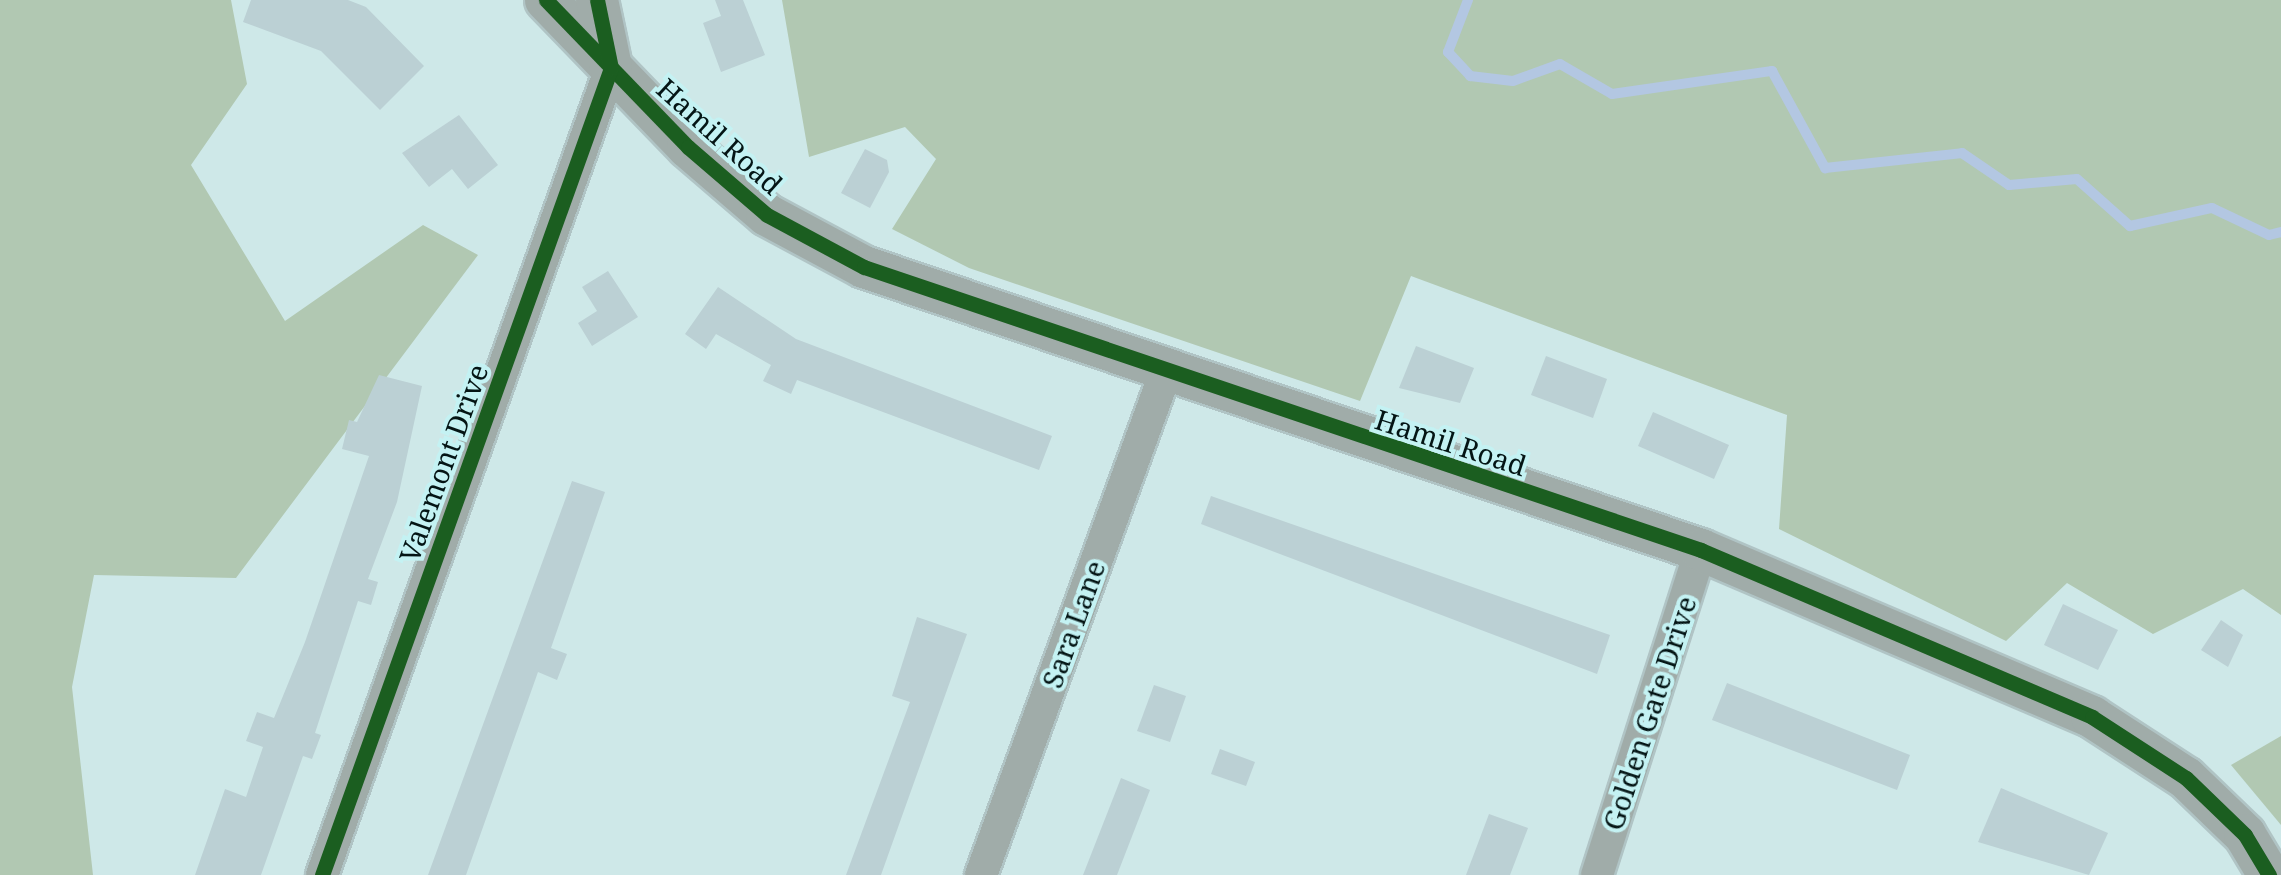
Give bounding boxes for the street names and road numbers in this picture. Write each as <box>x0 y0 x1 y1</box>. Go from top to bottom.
street label: Hamil Road <box>650 71 790 201</box>
street label: Valemont Drive <box>392 359 494 567</box>
street label: Hamil Road <box>1371 402 1531 482</box>
street label: Sara Lane <box>1034 556 1112 692</box>
street label: Golden Gate Drive <box>1595 592 1703 834</box>

